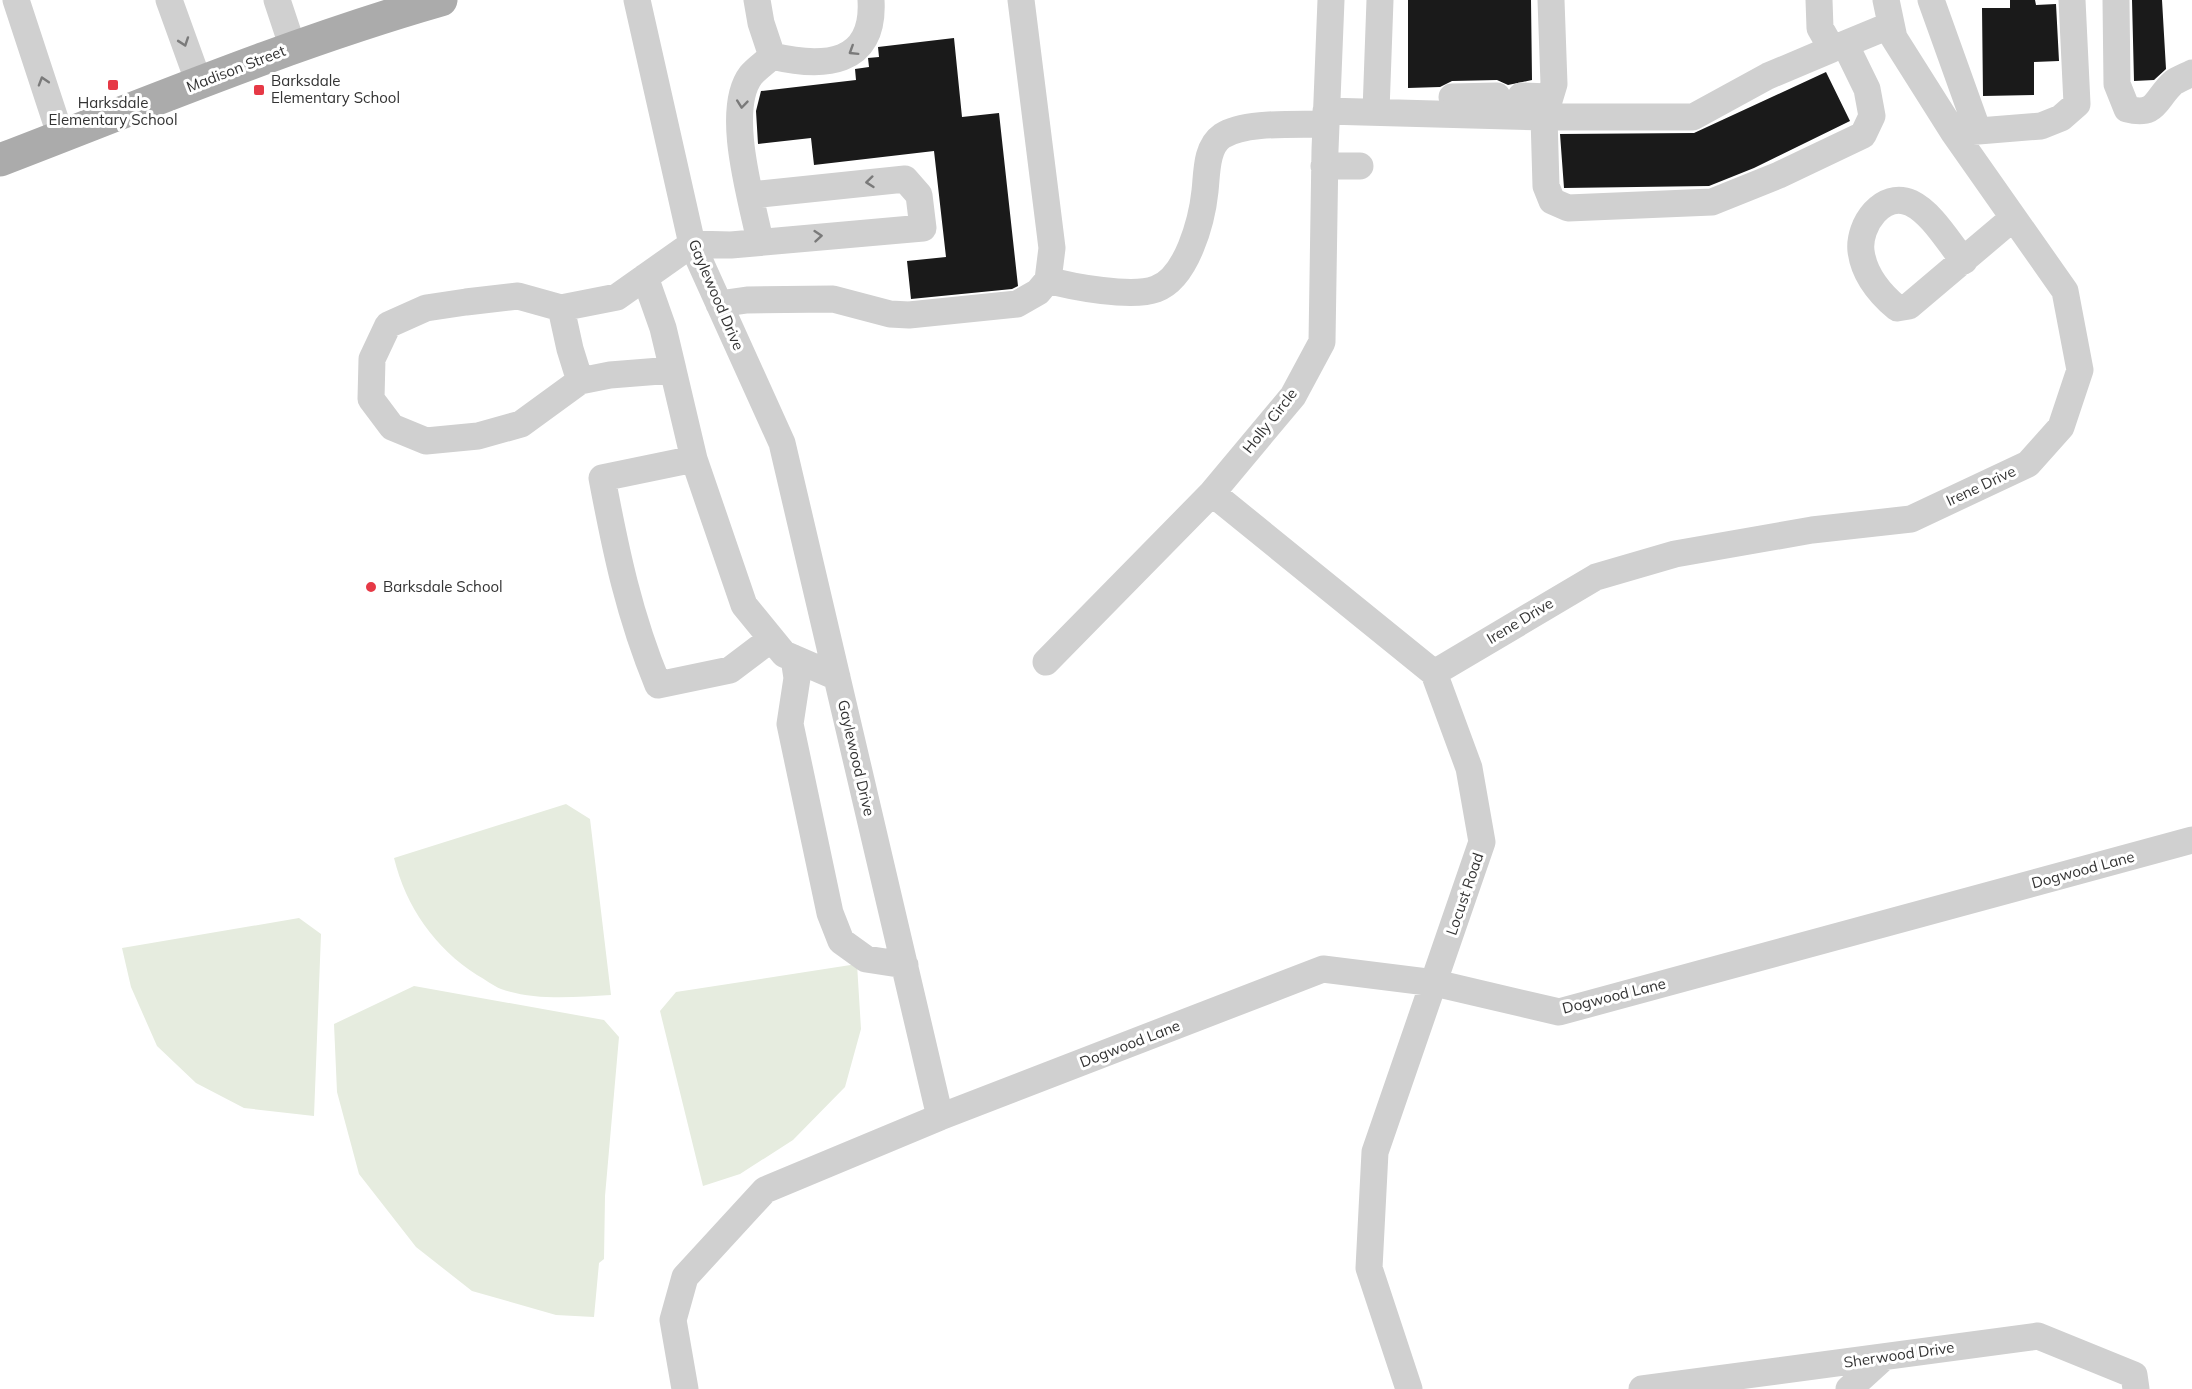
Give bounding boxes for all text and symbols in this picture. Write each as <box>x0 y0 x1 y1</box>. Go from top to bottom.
one-way arrow <box>176 36 189 47</box>
street label: Madison Street <box>184 41 288 96</box>
one-way arrow <box>849 44 860 55</box>
place label: Barksdale Elementary School <box>271 71 400 107</box>
one-way arrow <box>38 76 51 87</box>
marker: Harksdale Elementary School <box>106 78 120 92</box>
marker: Barksdale Elementary School <box>252 83 266 97</box>
place label: Harksdale Elementary School <box>49 93 177 129</box>
one-way arrow <box>736 99 749 108</box>
one-way arrow <box>866 175 875 188</box>
one-way arrow <box>813 230 822 243</box>
street label: Gaylewood Drive <box>685 236 748 353</box>
street label: Holly Circle <box>1238 384 1301 457</box>
street label: Irene Drive <box>1943 461 2019 510</box>
place label: Barksdale School <box>383 577 503 596</box>
marker: Barksdale School <box>364 580 378 594</box>
street label: Irene Drive <box>1483 593 1557 648</box>
street label: Gaylewood Drive <box>834 698 879 818</box>
street label: Dogwood Lane <box>2029 847 2136 892</box>
street label: Locust Road <box>1442 850 1488 938</box>
street label: Dogwood Lane <box>1560 973 1668 1018</box>
street label: Dogwood Lane <box>1077 1016 1183 1071</box>
street label: Sherwood Drive <box>1842 1337 1955 1372</box>

